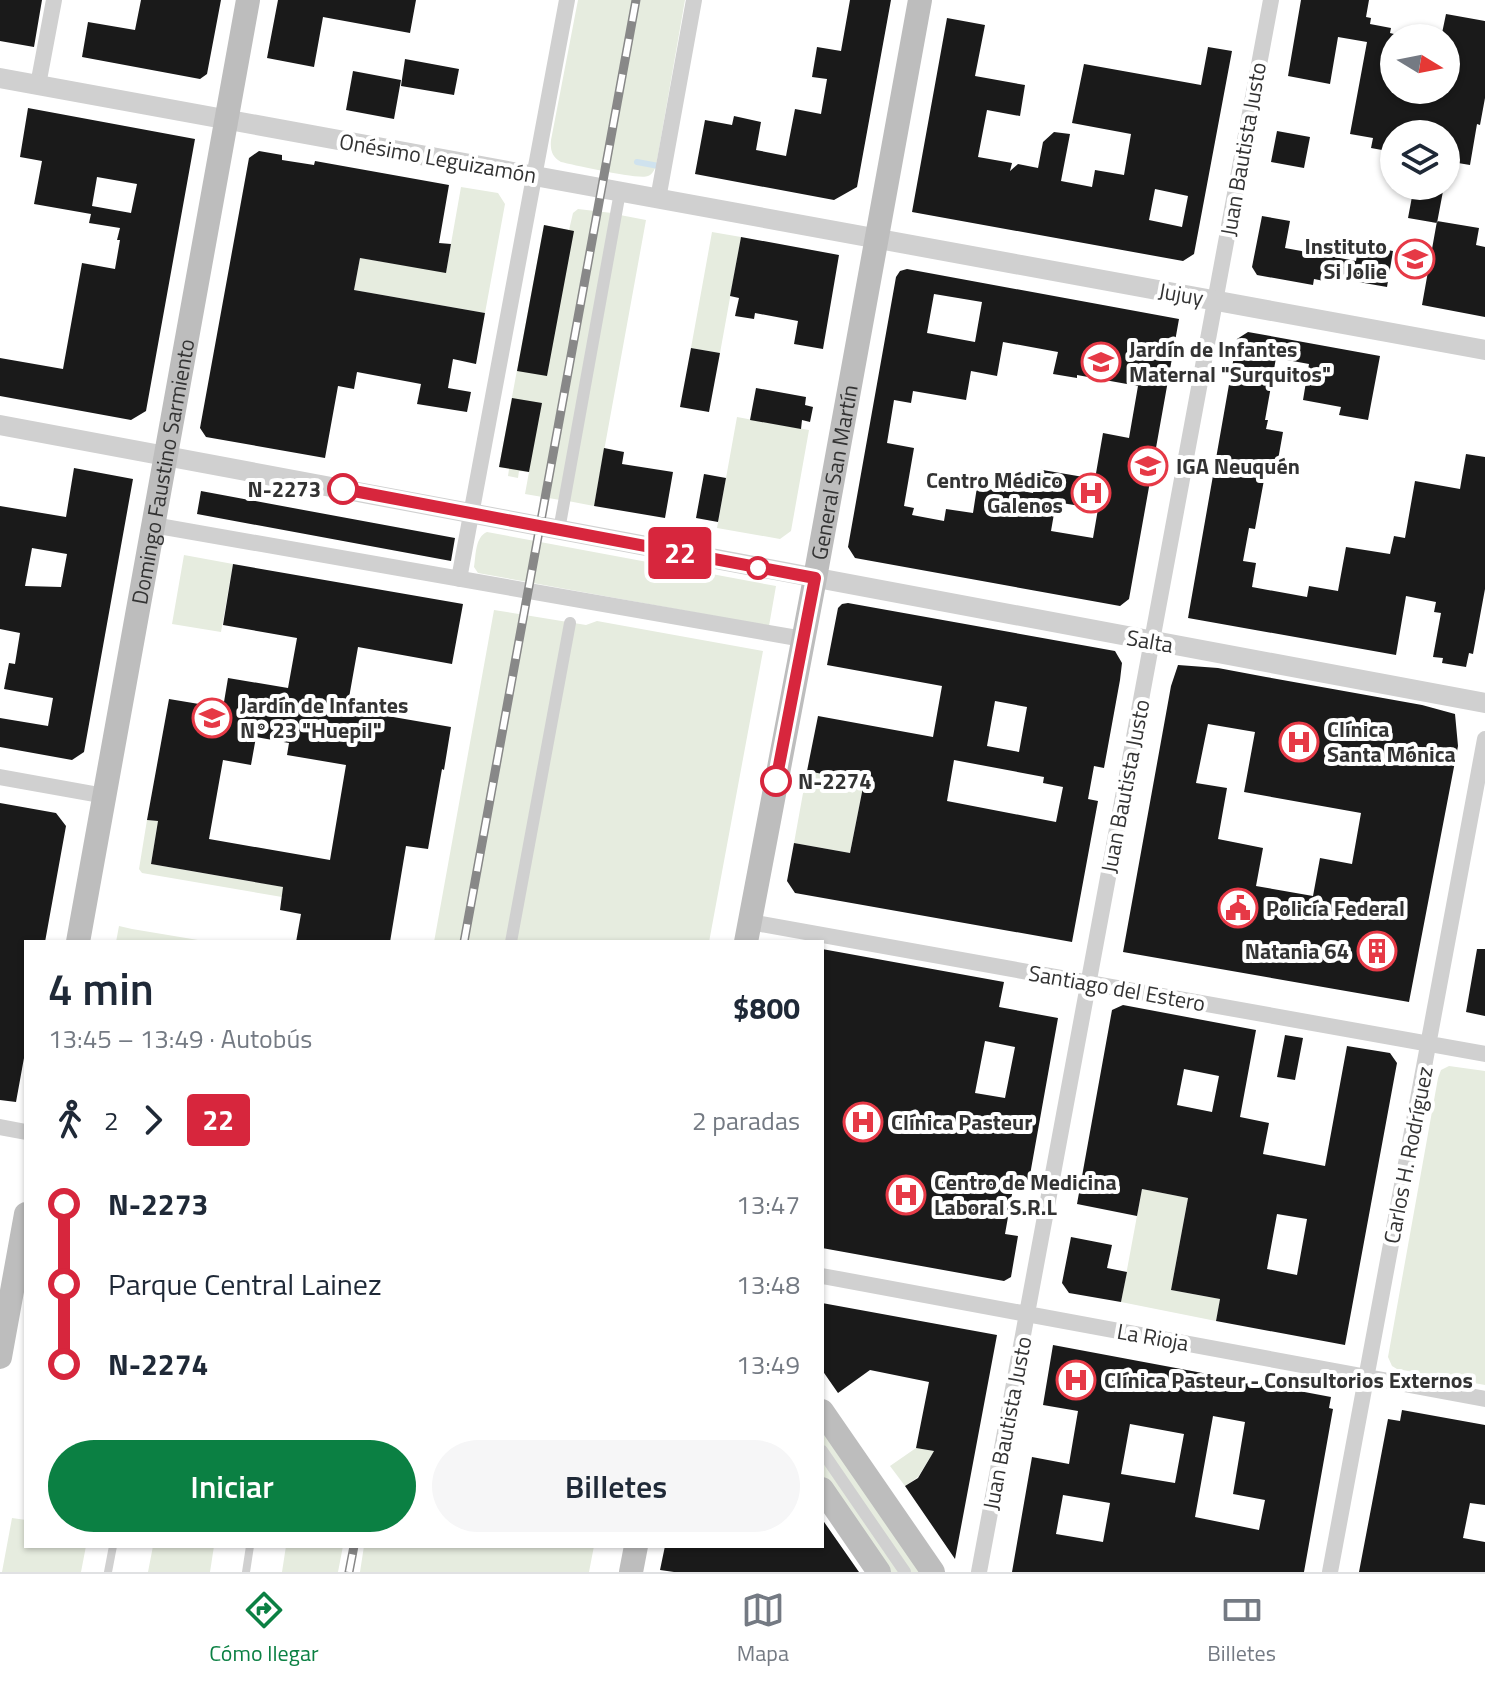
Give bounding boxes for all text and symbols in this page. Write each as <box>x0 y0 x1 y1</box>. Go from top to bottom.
north arrow <box>1380 24 1460 104</box>
map controls <box>1380 24 1460 200</box>
street label: Juan Bautista Justo <box>1211 59 1275 239</box>
button: layers <box>1380 120 1460 200</box>
street label: Onésimo Leguizamón <box>337 124 539 192</box>
place label: Instituto Si Jolie <box>1305 229 1387 288</box>
school or university icon: Instituto Si Jolie <box>1394 238 1436 280</box>
street label: Jujuy <box>1156 273 1207 315</box>
place label: Jardín de Infantes Maternal "Surquitos" <box>1129 332 1331 391</box>
street label: Domingo Faustino Sarmiento <box>122 336 204 607</box>
school or university icon: Jardín de Infantes Maternal "Surquitos" <box>1080 341 1122 383</box>
street label: General San Martín <box>802 382 867 563</box>
school or university icon: IGA Neuquén <box>1127 445 1169 487</box>
place label: IGA Neuquén <box>1176 449 1300 483</box>
place label: Centro Médico Galenos <box>926 463 1063 522</box>
place label: N-2273 <box>247 472 321 506</box>
hospital icon: Centro Médico Galenos <box>1070 472 1112 514</box>
marker: N-2273 <box>328 474 358 504</box>
line badge: 22 <box>644 527 716 579</box>
text: 22 <box>664 531 696 574</box>
unlabelled marker <box>747 557 769 579</box>
street label: Salta <box>1124 620 1176 662</box>
place label: Jardín de Infantes N° 23 "Huepil" <box>240 688 408 747</box>
street label: Juan Bautista Justo <box>1092 696 1158 876</box>
school or university icon: Jardín de Infantes N° 23 "Huepil" <box>191 697 233 739</box>
place label: Clínica Santa Mónica <box>1327 712 1456 771</box>
hospital icon: Clínica Santa Mónica <box>1278 721 1320 763</box>
place label: N-2274 <box>798 764 872 798</box>
marker: N-2274 <box>761 766 791 796</box>
public building icon: Policía Federal <box>1217 887 1259 929</box>
place label: Policía Federal <box>1266 891 1405 925</box>
building icon: Natania 64 <box>1356 930 1398 972</box>
place label: Natania 64 <box>1245 934 1349 968</box>
text: 4 min <box>48 955 154 1022</box>
street label: Santiago del Estero <box>1026 956 1208 1020</box>
text: $800 <box>733 985 800 1031</box>
text: 13:45 – 13:49 · Autobús <box>48 1019 312 1058</box>
street label: Carlos H. Rodríguez <box>1374 1063 1442 1247</box>
icon: walk <box>48 1098 92 1142</box>
icon: forward <box>131 1098 175 1142</box>
text: 22 <box>203 1098 234 1141</box>
text: 2 <box>104 1101 119 1140</box>
text: 2 paradas <box>692 1101 800 1140</box>
hospital icon: Clínica Pasteur <box>842 1101 884 1143</box>
place label: Clínica Pasteur <box>891 1105 1032 1139</box>
place label: Centro de Medicina Laboral S.R.L <box>934 1165 1117 1224</box>
hospital icon: Centro de Medicina Laboral S.R.L <box>885 1174 927 1216</box>
text: N-2273 <box>108 1181 208 1227</box>
text: 13:47 <box>736 1185 800 1224</box>
text: Parque Central Lainez <box>108 1261 382 1307</box>
text: 13:48 <box>736 1265 800 1304</box>
street label: La Rioja <box>1114 1314 1192 1360</box>
street label: Juan Bautista Justo <box>974 1333 1040 1513</box>
text: N-2274 <box>108 1341 208 1387</box>
text: 13:49 <box>736 1345 800 1384</box>
hospital icon: Clínica Pasteur - Consultorios Externos <box>1055 1359 1097 1401</box>
place label: Clínica Pasteur - Consultorios Externos <box>1104 1363 1473 1397</box>
button: Iniciar <box>48 1440 416 1532</box>
button: Billetes <box>432 1440 800 1532</box>
tab: Cómo llegar <box>209 1588 319 1670</box>
tab: Mapa <box>737 1588 789 1670</box>
tab: Billetes <box>1207 1588 1276 1670</box>

